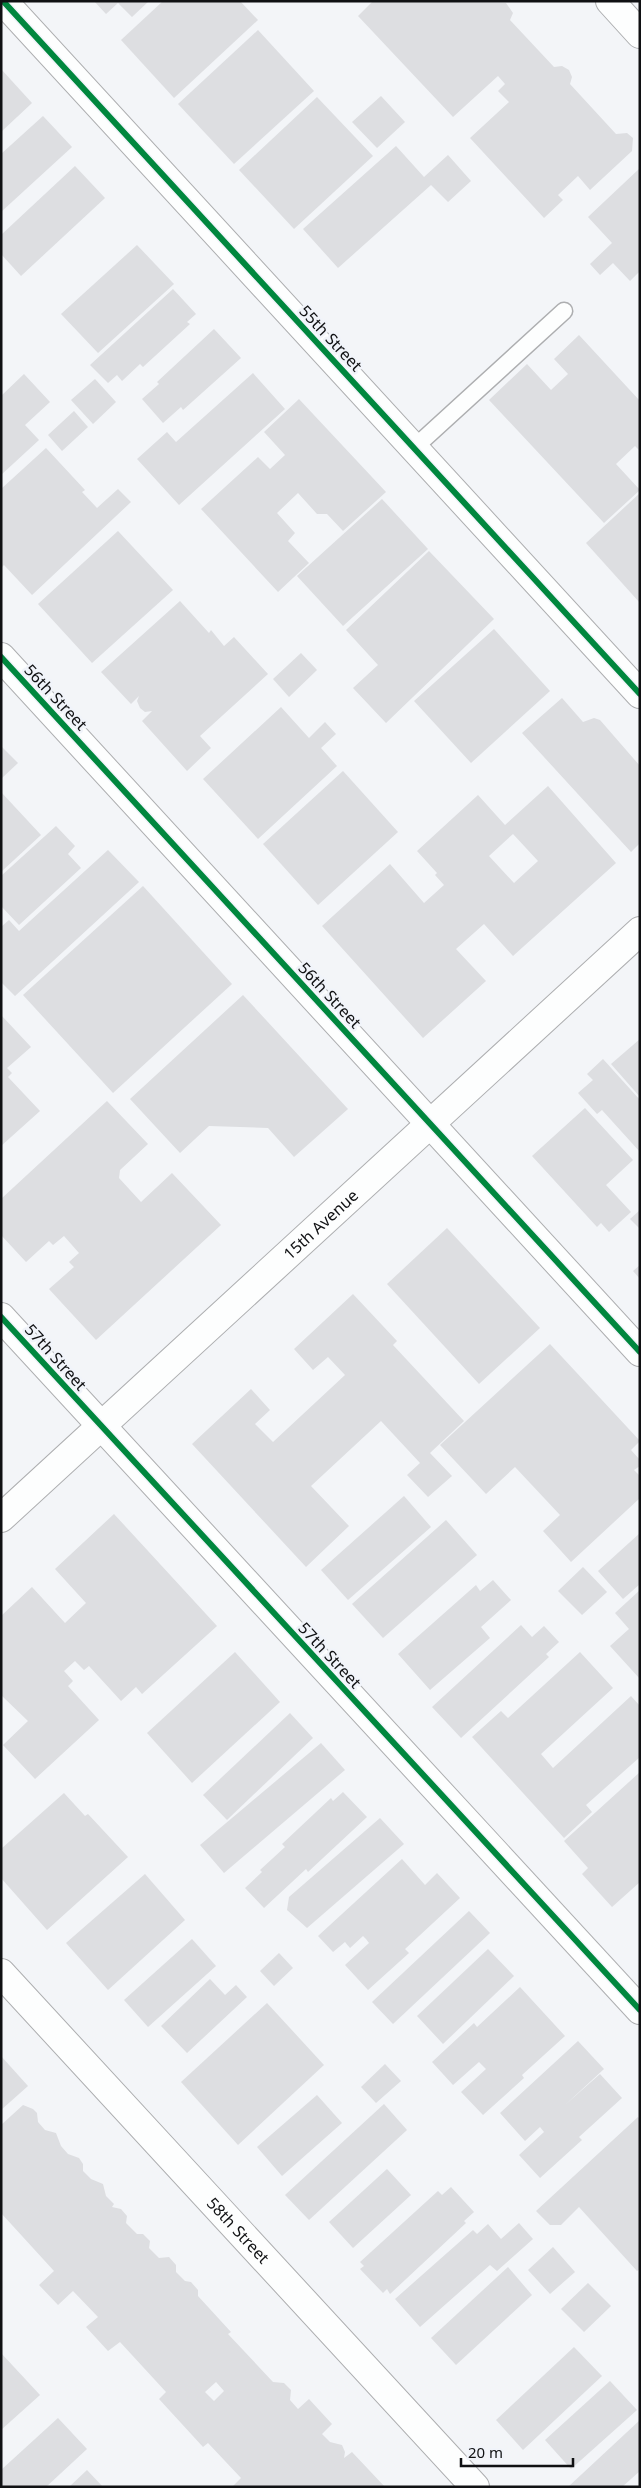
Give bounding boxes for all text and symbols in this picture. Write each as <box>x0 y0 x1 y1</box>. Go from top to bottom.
street label: 55th Street <box>295 300 367 376</box>
street label: 56th Street <box>20 659 92 735</box>
street label: 56th Street <box>294 957 366 1033</box>
street label: 15th Avenue <box>278 1184 363 1264</box>
street label: 57th Street <box>20 1319 92 1395</box>
street label: 57th Street <box>294 1617 366 1693</box>
street label: 58th Street <box>202 2192 275 2268</box>
scale bar <box>461 2436 574 2468</box>
text: 20 m <box>468 2442 503 2462</box>

